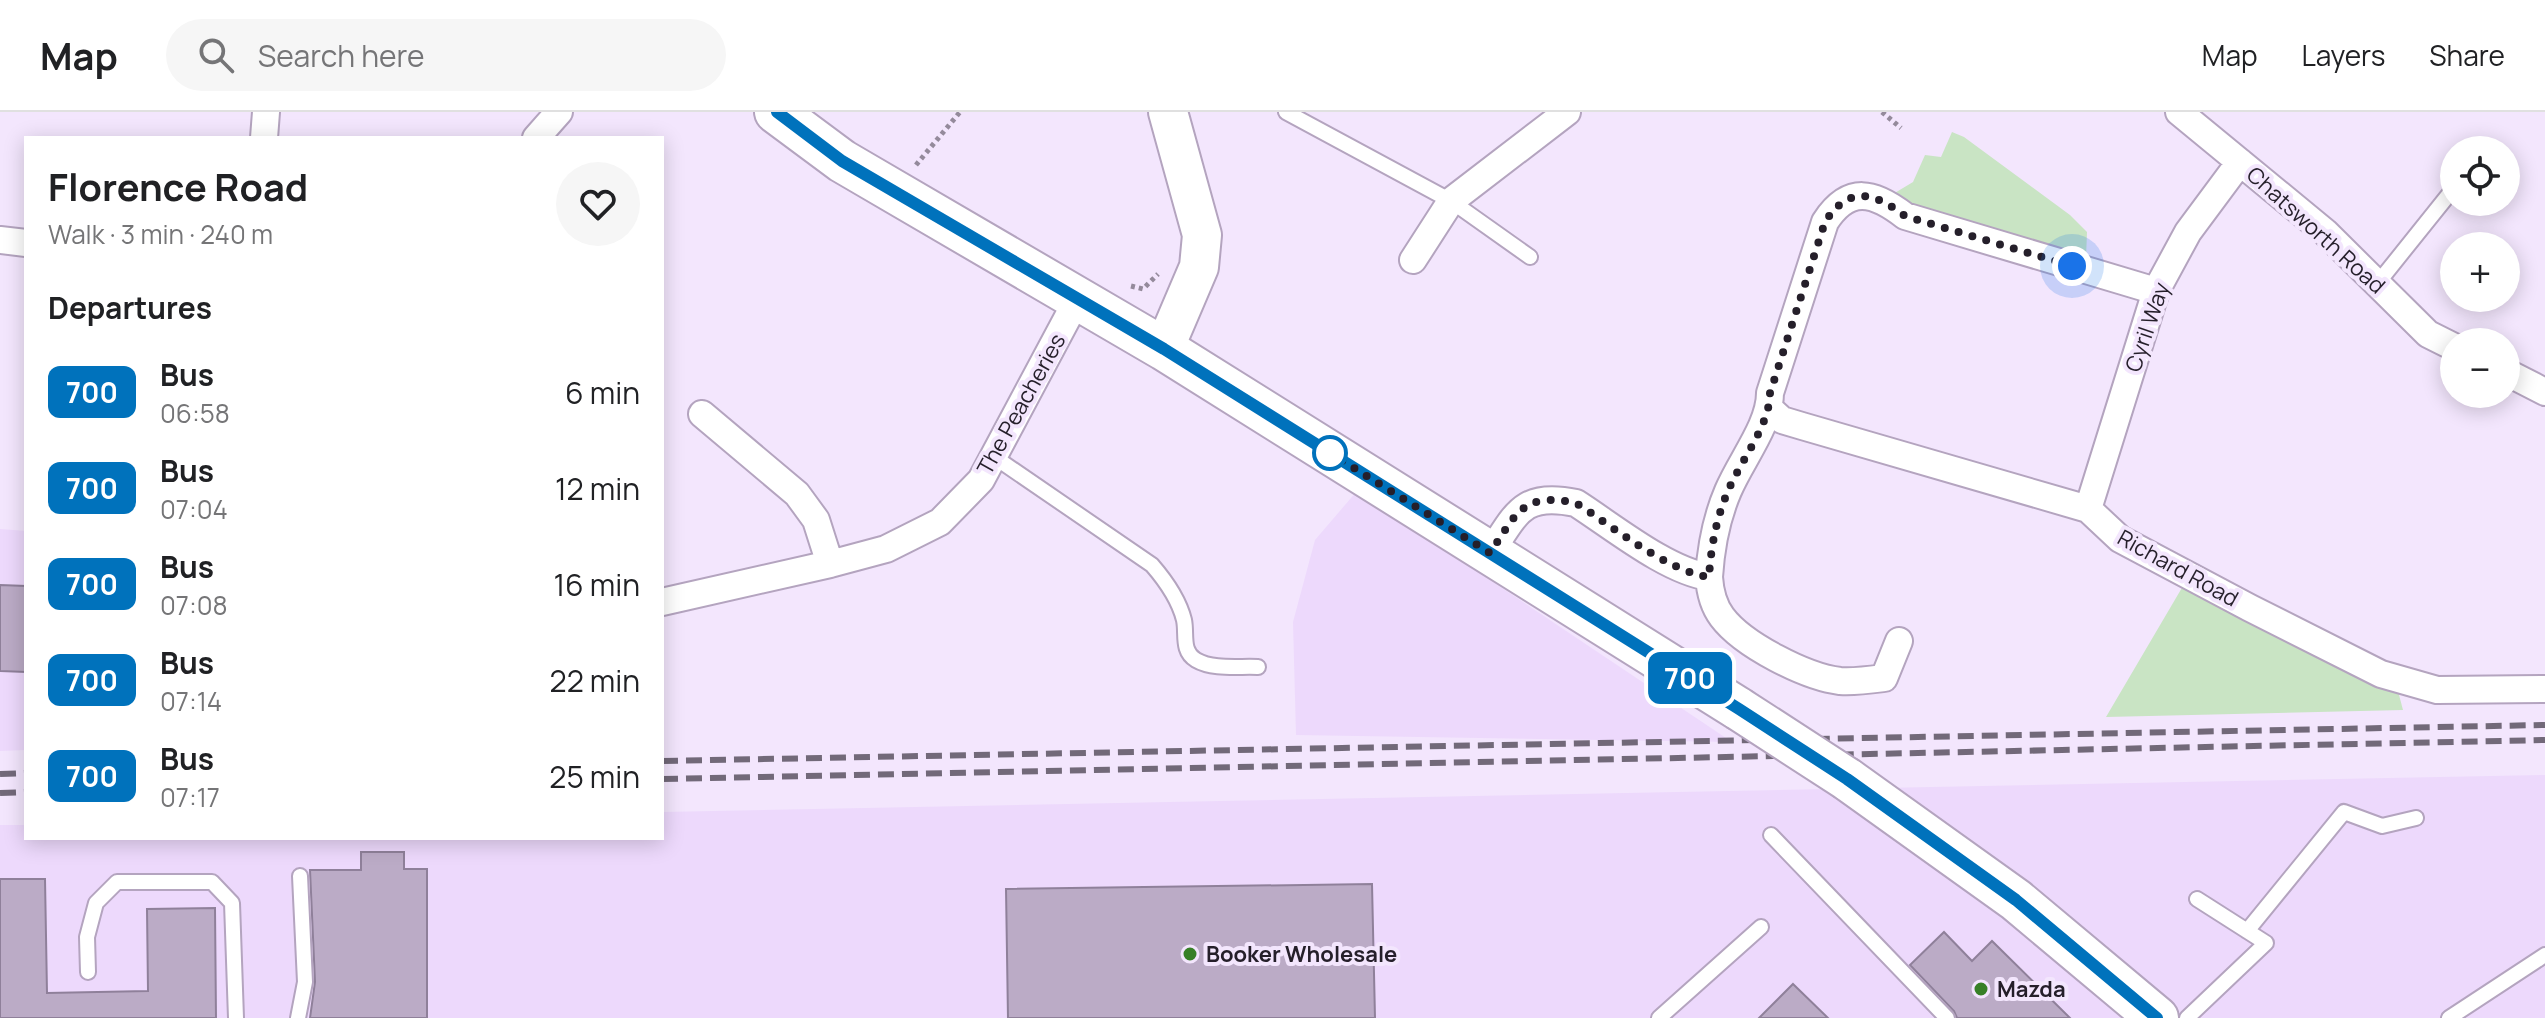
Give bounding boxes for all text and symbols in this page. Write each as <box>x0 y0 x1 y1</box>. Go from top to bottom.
search box <box>166 19 726 91</box>
text: Map <box>40 29 118 81</box>
icon: search <box>194 33 238 77</box>
text: Search here <box>258 35 425 76</box>
text: Map <box>2202 36 2258 74</box>
text: Layers <box>2302 36 2385 74</box>
text: Share <box>2429 36 2505 74</box>
map controls <box>2440 136 2520 408</box>
button: locate <box>2440 136 2520 216</box>
text: Florence Road <box>48 160 308 212</box>
street label: Chatsworth Road <box>2240 160 2392 300</box>
button: heart <box>556 162 640 246</box>
text: Walk · 3 min · 240 m <box>48 216 273 252</box>
button: + <box>2440 232 2520 312</box>
your location <box>2052 246 2092 286</box>
street label: Cyril Way <box>2118 278 2176 376</box>
text: Departures <box>48 287 212 328</box>
street label: The Peacheries <box>970 328 1072 480</box>
button: − <box>2440 328 2520 408</box>
text: Bus <box>160 354 214 395</box>
text: 6 min <box>565 372 640 413</box>
text: 700 <box>66 373 118 411</box>
text: 06:58 <box>160 395 230 431</box>
unlabelled marker <box>1313 436 1347 470</box>
text: Bus <box>160 450 214 491</box>
text: 12 min <box>555 468 640 509</box>
text: 700 <box>66 469 118 507</box>
text: 07:04 <box>160 491 228 527</box>
street label: Richard Road <box>2112 522 2244 614</box>
text: Bus <box>160 546 214 587</box>
text: 16 min <box>553 564 640 605</box>
text: 700 <box>66 565 118 603</box>
text: 07:08 <box>160 587 228 623</box>
text: Bus <box>160 642 214 683</box>
line badge: 700 <box>1644 652 1736 704</box>
text: 700 <box>1664 659 1716 697</box>
text: 22 min <box>550 660 640 701</box>
text: 700 <box>66 661 118 699</box>
text: 07:14 <box>160 683 222 719</box>
text: Bus <box>160 738 214 779</box>
text: 25 min <box>549 756 640 797</box>
text: 700 <box>66 757 118 795</box>
text: 07:17 <box>160 779 220 815</box>
place label: Booker Wholesale <box>1206 939 1397 969</box>
marker: Booker Wholesale <box>1181 945 1199 963</box>
place label: Mazda <box>1997 974 2066 1004</box>
marker: Mazda <box>1972 980 1990 998</box>

